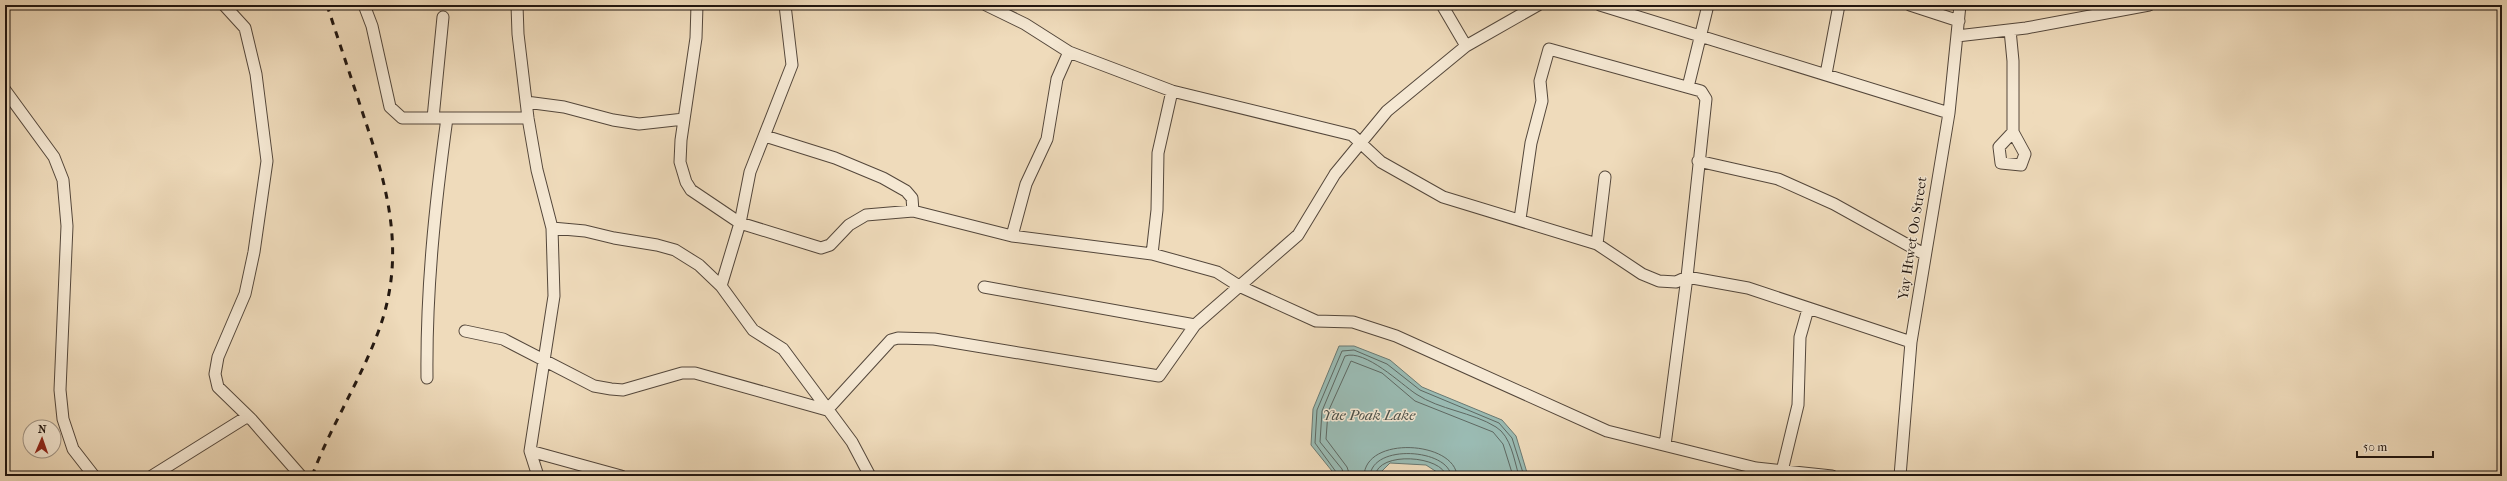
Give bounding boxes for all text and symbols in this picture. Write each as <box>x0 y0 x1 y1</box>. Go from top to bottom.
street label: Yay Htwet Oo Street <box>1894 175 1931 302</box>
water label: Yae Poak Lake <box>1323 406 1416 424</box>
north arrow <box>22 419 62 459</box>
text: N <box>38 423 47 436</box>
scale bar <box>2357 433 2433 459</box>
text: 50 m <box>2363 440 2387 454</box>

